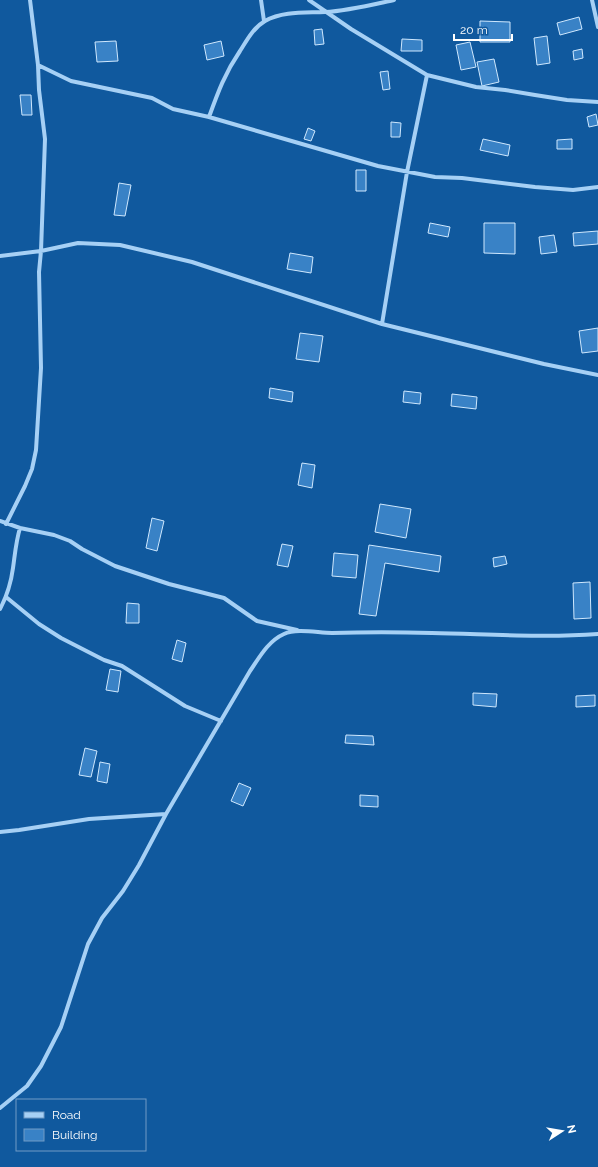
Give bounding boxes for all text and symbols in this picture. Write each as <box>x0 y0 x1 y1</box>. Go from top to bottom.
scale bar <box>454 16 512 42</box>
text: 20 m <box>460 23 488 37</box>
legend <box>16 1099 146 1151</box>
text: Road <box>52 1108 81 1122</box>
north arrow <box>542 1111 582 1151</box>
text: N <box>564 1124 579 1134</box>
text: Building <box>52 1128 98 1142</box>

